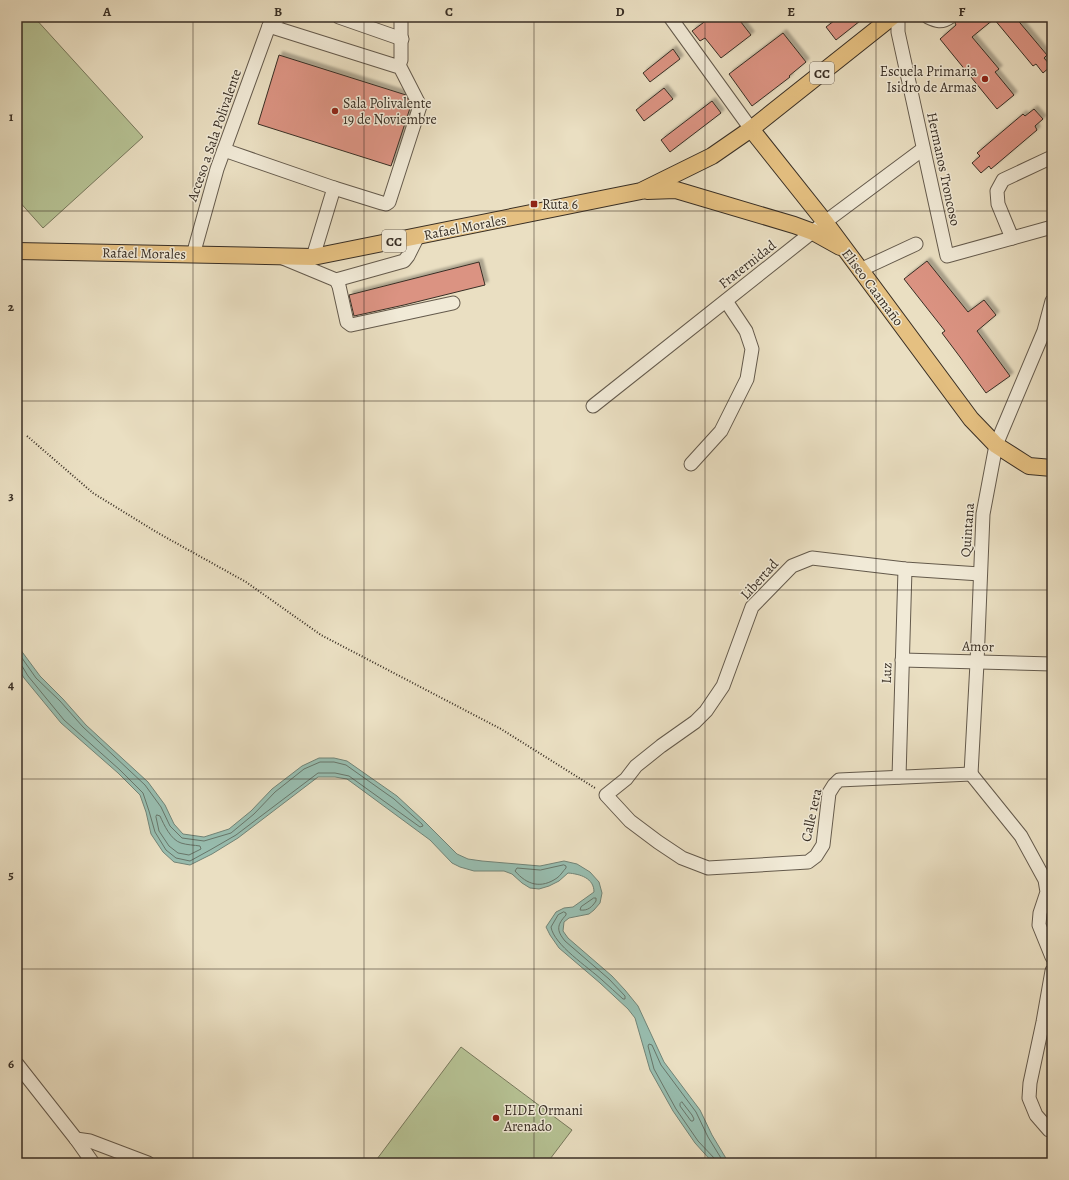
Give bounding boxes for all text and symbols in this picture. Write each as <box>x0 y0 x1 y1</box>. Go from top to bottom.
text: A <box>102 3 112 20</box>
text: B <box>274 3 282 20</box>
text: C <box>445 3 453 20</box>
text: D <box>615 3 625 20</box>
text: E <box>787 3 795 20</box>
text: F <box>959 3 966 20</box>
road number: CC <box>810 62 834 84</box>
place label: Escuela Primaria Isidro de Armas <box>880 62 977 97</box>
street label: Acceso a Sala Polivalente <box>183 66 246 205</box>
marker: Escuela Primaria Isidro de Armas <box>980 74 990 84</box>
place label: Sala Polivalente 19 de Noviembre <box>343 94 437 129</box>
marker: Sala Polivalente 19 de Noviembre <box>330 106 340 116</box>
text: 1 <box>9 108 14 125</box>
street label: Hermanos Troncoso <box>922 111 965 228</box>
place label: Ruta 6 <box>542 195 578 214</box>
marker: Ruta 6 <box>529 199 539 209</box>
street label: Rafael Morales <box>422 210 508 245</box>
road number: CC <box>382 230 406 252</box>
street label: Fraternidad <box>715 236 780 293</box>
street label: Rafael Morales <box>102 243 186 264</box>
street label: Eliseo Caamaño <box>837 245 908 330</box>
text: 2 <box>8 298 15 315</box>
text: 3 <box>8 487 14 504</box>
street label: Quintana <box>956 502 979 558</box>
street label: Libertad <box>736 555 783 604</box>
street label: Amor <box>961 636 995 657</box>
street label: Luz <box>877 662 896 684</box>
text: 4 <box>8 676 14 693</box>
street label: Calle 1era <box>797 786 826 843</box>
text: 5 <box>8 866 14 883</box>
text: 6 <box>8 1055 14 1072</box>
place label: EIDE Ormani Arenado <box>503 1101 583 1136</box>
marker: EIDE Ormani Arenado <box>491 1113 501 1123</box>

